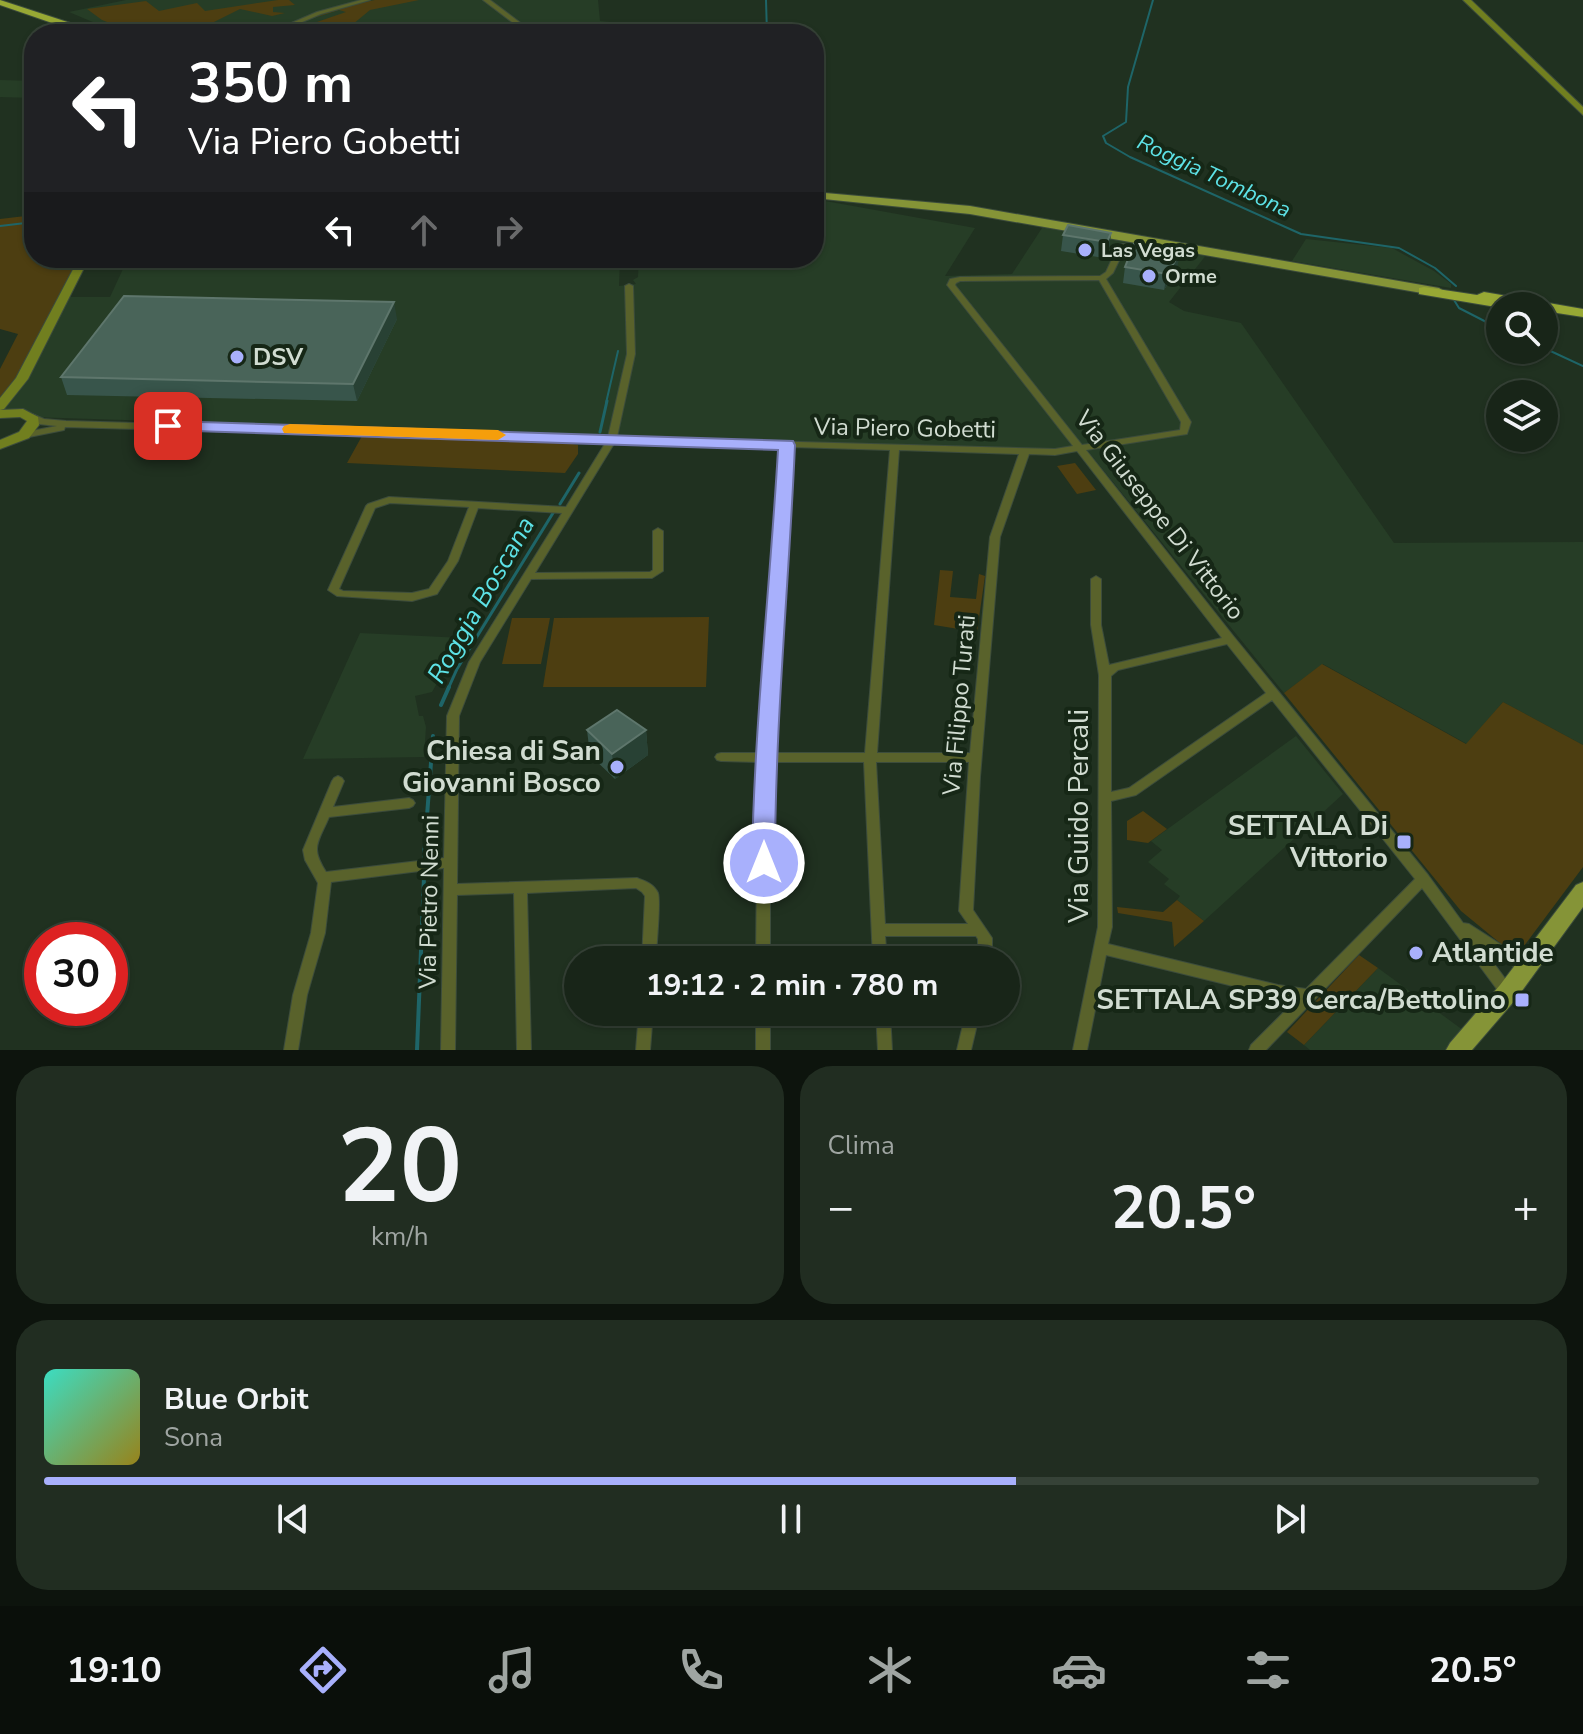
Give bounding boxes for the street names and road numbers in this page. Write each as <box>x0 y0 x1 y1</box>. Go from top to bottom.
street label: Via Giuseppe Di Vittorio <box>1067 403 1252 626</box>
street label: Via Piero Gobetti <box>813 410 996 446</box>
street label: Via Filippo Turati <box>935 613 983 798</box>
street label: Via Guido Percali <box>1060 709 1098 924</box>
street label: Via Pietro Nenni <box>411 815 447 990</box>

